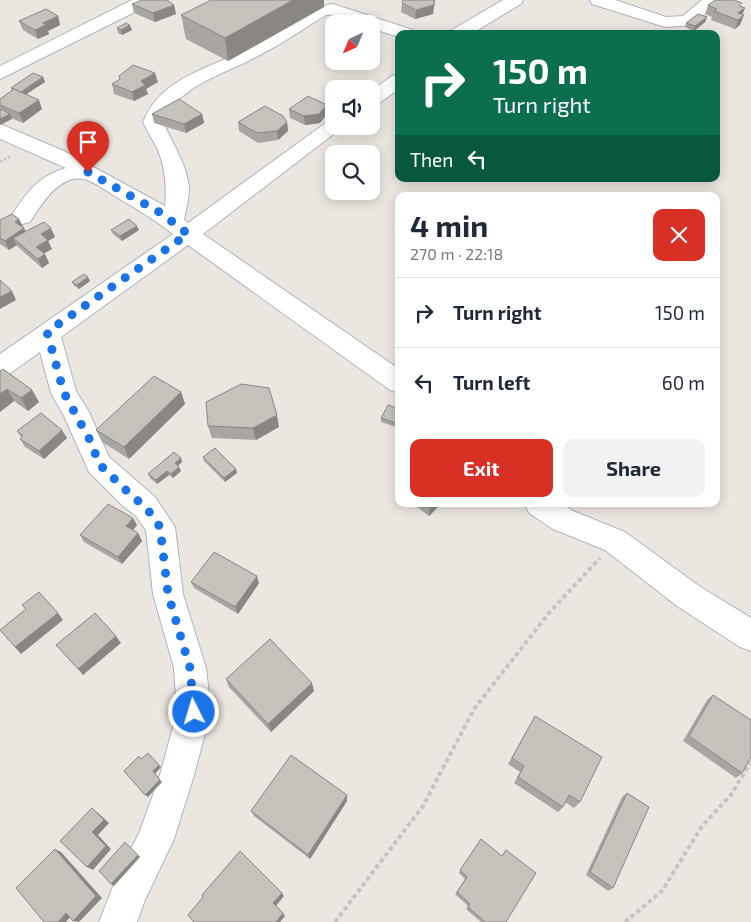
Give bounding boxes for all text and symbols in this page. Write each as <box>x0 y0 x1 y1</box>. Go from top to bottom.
north arrow <box>325 15 380 70</box>
map controls <box>325 15 380 200</box>
text: 150 m <box>493 49 588 91</box>
icon: right <box>410 50 475 115</box>
button: sound <box>325 80 380 135</box>
text: Turn right <box>493 91 591 117</box>
pin <box>67 121 109 172</box>
icon: arrive <box>74 128 102 156</box>
button: search <box>325 145 380 200</box>
icon: left <box>463 145 491 173</box>
text: Then <box>410 148 453 171</box>
text: 4 min <box>410 207 488 243</box>
button: close <box>653 209 705 261</box>
text: 270 m · 22:18 <box>410 244 503 263</box>
icon: right <box>410 299 438 327</box>
text: Turn right <box>453 301 541 324</box>
text: 150 m <box>655 301 705 324</box>
icon: left <box>410 369 438 397</box>
text: Turn left <box>453 371 530 394</box>
text: 60 m <box>662 371 705 394</box>
button: Exit <box>410 439 553 497</box>
button: Share <box>563 439 705 497</box>
position arrow <box>167 685 219 737</box>

